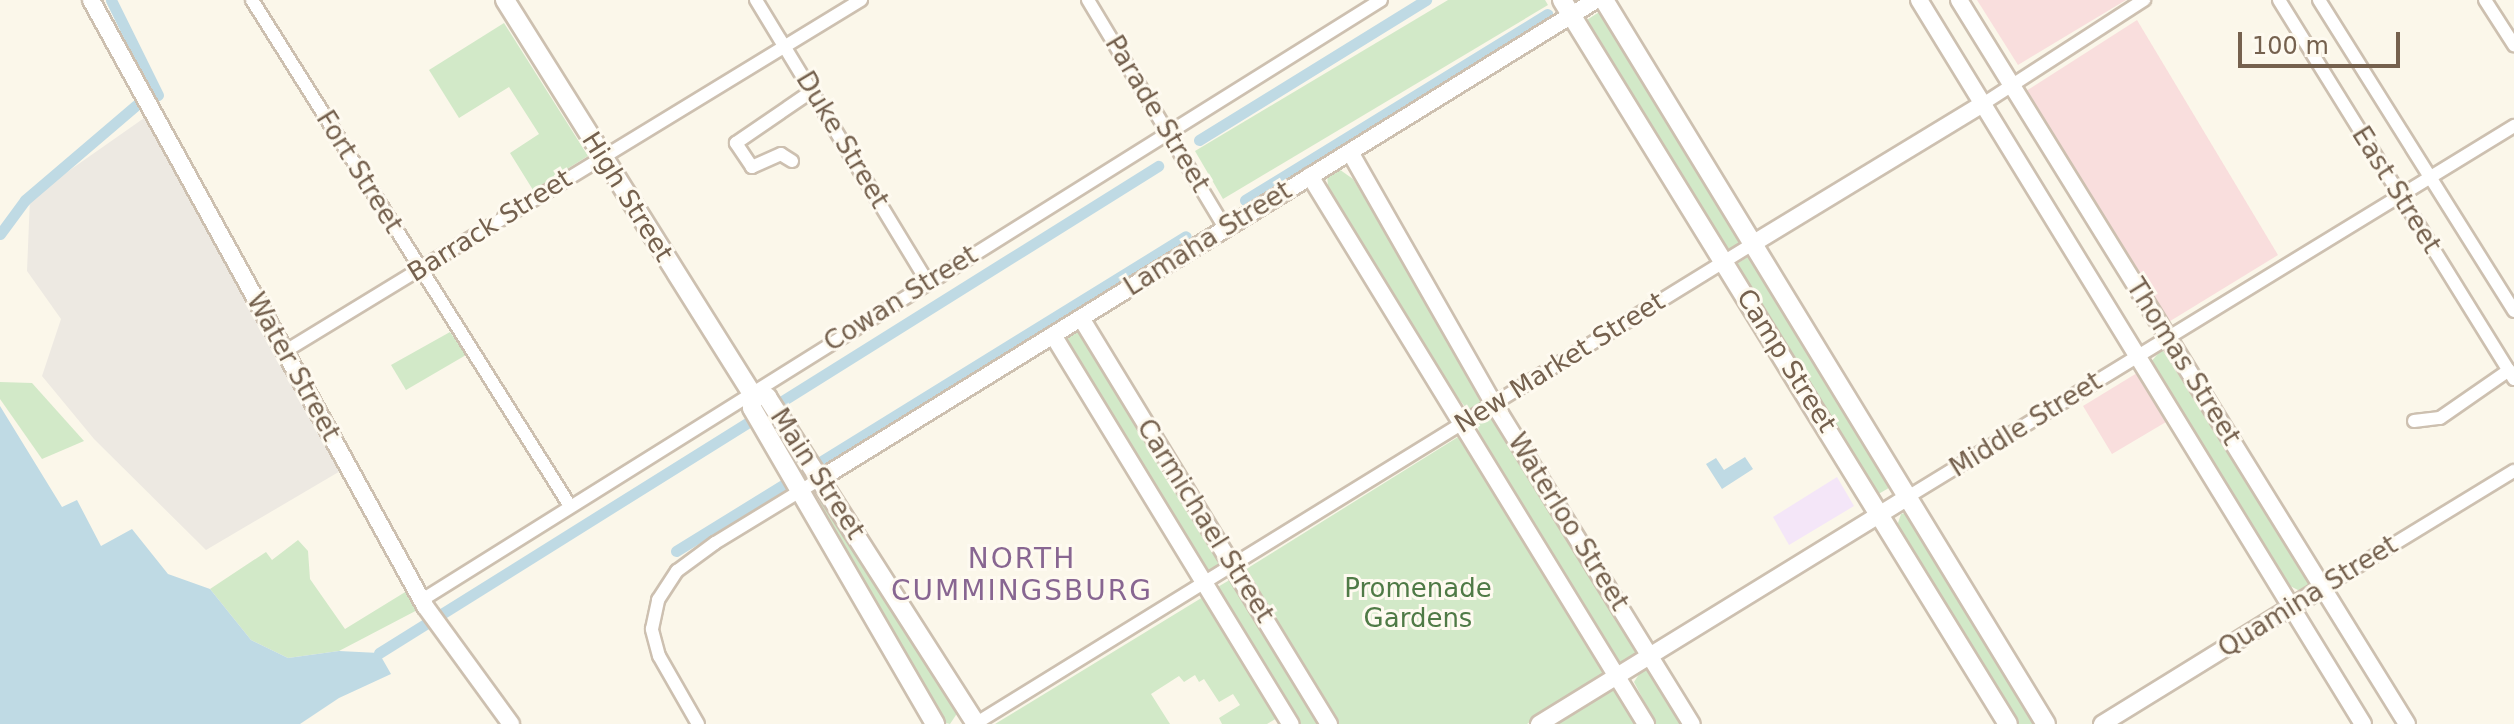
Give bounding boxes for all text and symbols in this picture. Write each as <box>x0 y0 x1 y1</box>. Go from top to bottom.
scale bar <box>2242 16 2404 66</box>
street label: Parade Street <box>1098 30 1216 198</box>
text: 100 m <box>2252 32 2329 60</box>
street label: Duke Street <box>789 66 895 214</box>
street label: Fort Street <box>309 105 409 239</box>
street label: East Street <box>2345 121 2447 259</box>
street label: High Street <box>575 126 679 268</box>
street label: Barrack Street <box>402 163 578 289</box>
street label: Lamaha Street <box>1119 175 1297 303</box>
street label: Cowan Street <box>819 239 983 359</box>
street label: Thomas Street <box>2119 273 2247 451</box>
street label: Camp Street <box>1730 284 1842 438</box>
street label: New Market Street <box>1449 286 1671 440</box>
street label: Water Street <box>240 288 346 446</box>
street label: Middle Street <box>1944 366 2108 484</box>
street label: Main Street <box>763 403 871 545</box>
street label: Carmichael Street <box>1130 413 1280 629</box>
street label: Waterloo Street <box>1501 428 1635 616</box>
street label: Quamina Street <box>2213 529 2403 665</box>
district label: NORTH CUMMINGSBURG <box>891 542 1153 608</box>
park label: Promenade Gardens <box>1344 573 1492 634</box>

